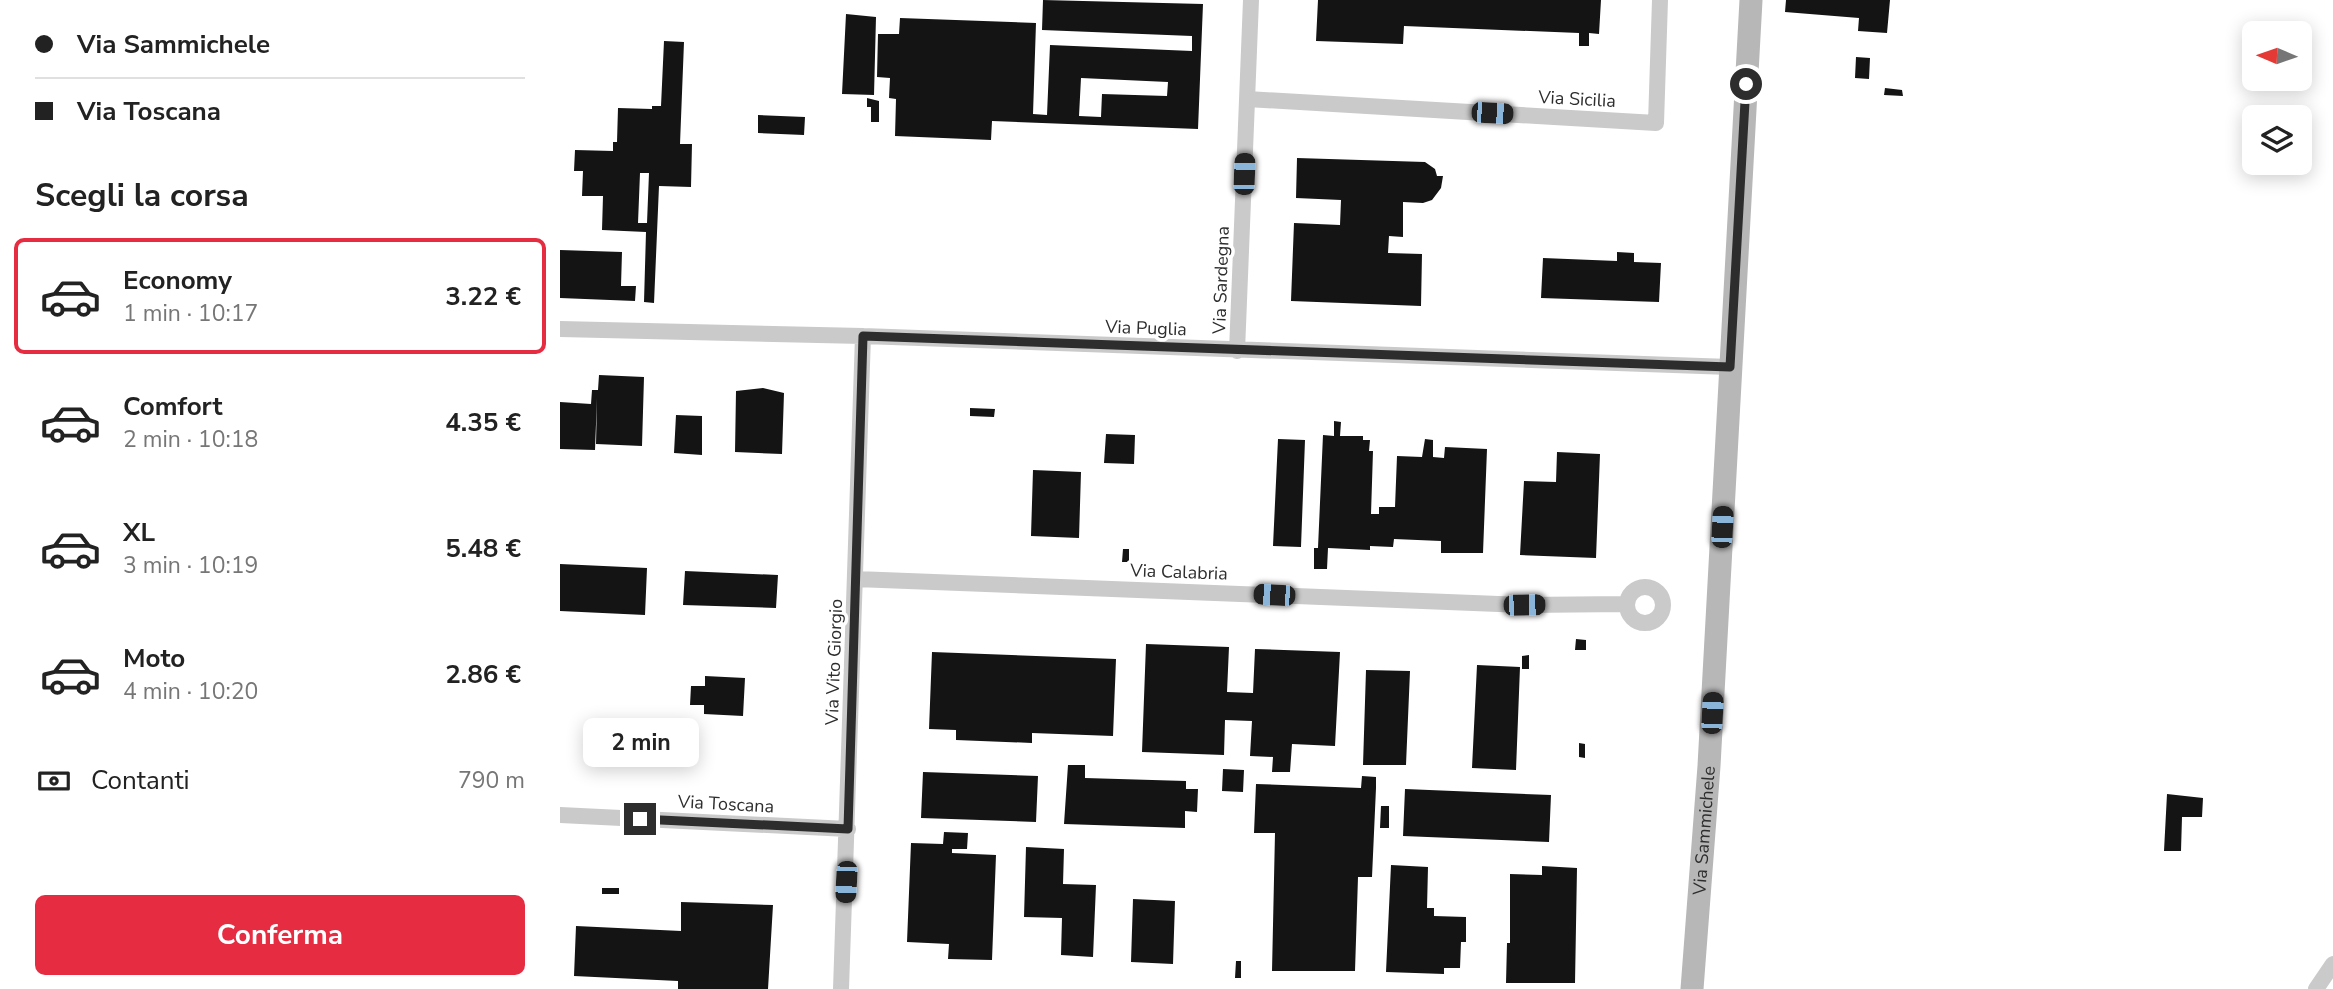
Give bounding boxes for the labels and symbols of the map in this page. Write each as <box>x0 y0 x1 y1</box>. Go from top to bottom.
north arrow <box>2242 21 2312 91</box>
route start <box>1730 68 1762 100</box>
street label: Via Sicilia <box>1537 85 1616 113</box>
car <box>1471 101 1514 125</box>
car <box>1233 153 1256 195</box>
street label: Via Sardegna <box>1207 226 1235 335</box>
street label: Via Puglia <box>1104 315 1187 341</box>
car <box>1711 505 1734 549</box>
street label: Via Calabria <box>1129 558 1228 586</box>
car <box>1253 583 1296 607</box>
car <box>1503 594 1546 616</box>
street label: Via Vito Giorgio <box>820 598 848 727</box>
car <box>1701 691 1724 735</box>
callout: 2 min <box>582 718 698 766</box>
street label: Via Sammichele <box>1687 765 1721 897</box>
street label: Via Toscana <box>676 789 775 819</box>
route end <box>624 803 656 835</box>
car <box>835 860 858 904</box>

